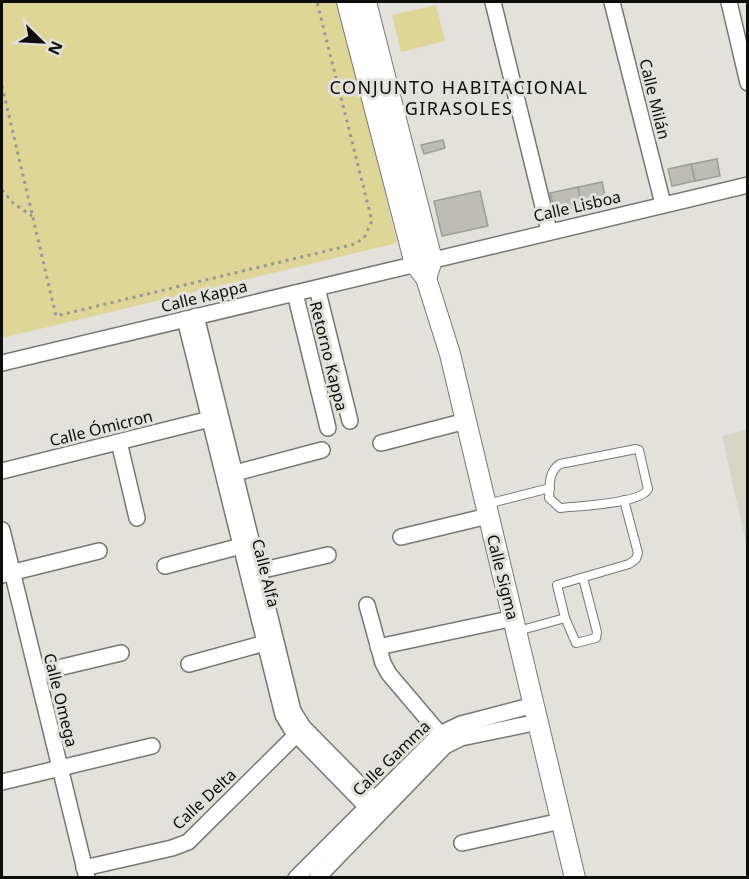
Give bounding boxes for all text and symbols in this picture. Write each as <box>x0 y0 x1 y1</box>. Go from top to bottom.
north arrow <box>12 12 72 72</box>
text: N <box>43 38 68 59</box>
street label: Calle Milán <box>634 56 676 142</box>
district label: CONJUNTO HABITACIONAL GIRASOLES <box>329 75 589 120</box>
street label: Calle Lisboa <box>531 185 623 227</box>
street label: Calle Kappa <box>159 275 249 317</box>
street label: Retorno Kappa <box>305 299 353 413</box>
street label: Calle Ómicron <box>47 405 155 451</box>
street label: Calle Sigma <box>482 532 524 622</box>
street label: Calle Alfa <box>247 537 285 609</box>
street label: Calle Omega <box>39 651 83 749</box>
street label: Calle Gamma <box>347 715 435 801</box>
street label: Calle Delta <box>167 764 241 834</box>

